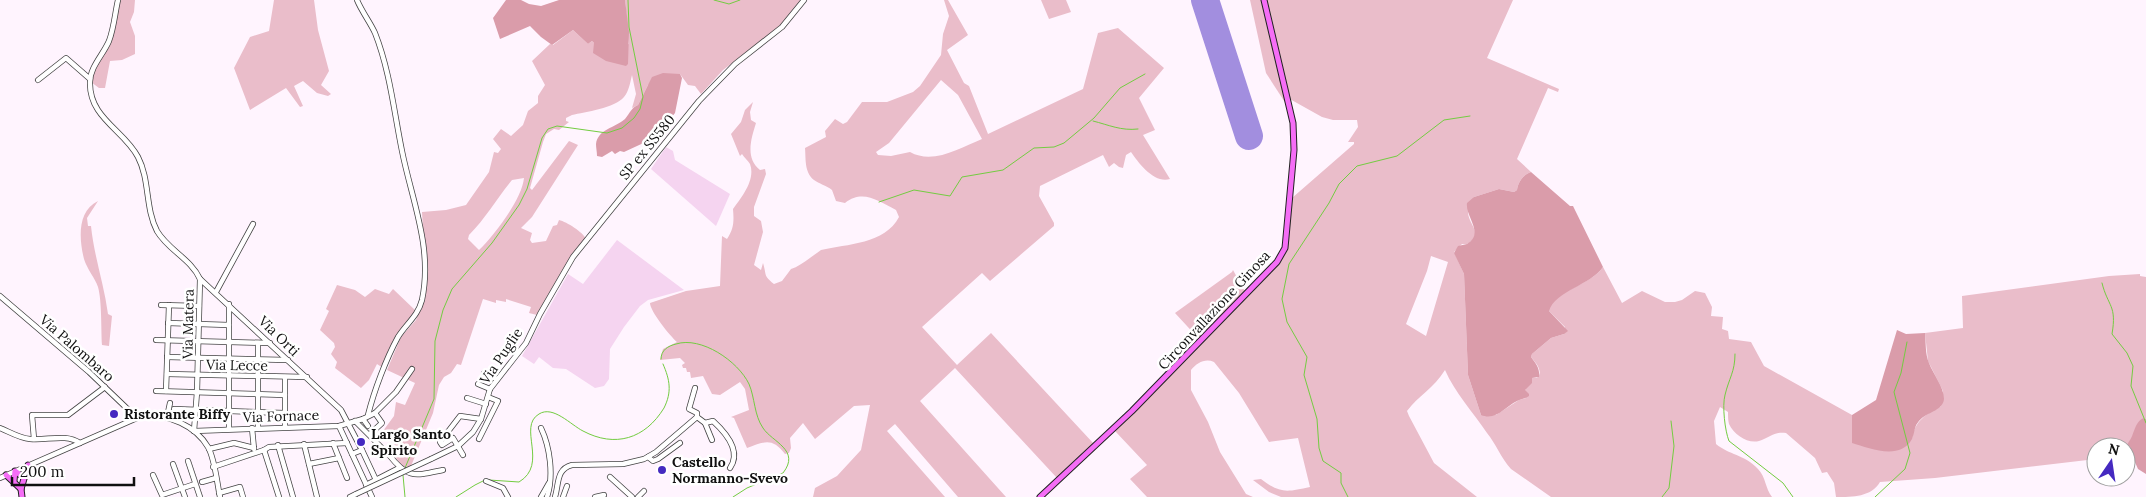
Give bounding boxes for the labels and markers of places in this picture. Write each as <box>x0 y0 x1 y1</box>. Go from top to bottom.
place label: Ristorante Biffy <box>124 405 231 423</box>
marker: Ristorante Biffy <box>108 408 120 420</box>
place label: Largo Santo Spirito <box>371 425 451 459</box>
marker: Largo Santo Spirito <box>355 436 367 448</box>
place label: Castello Normanno-Svevo <box>672 453 788 487</box>
marker: Castello Normanno-Svevo <box>656 464 668 476</box>

